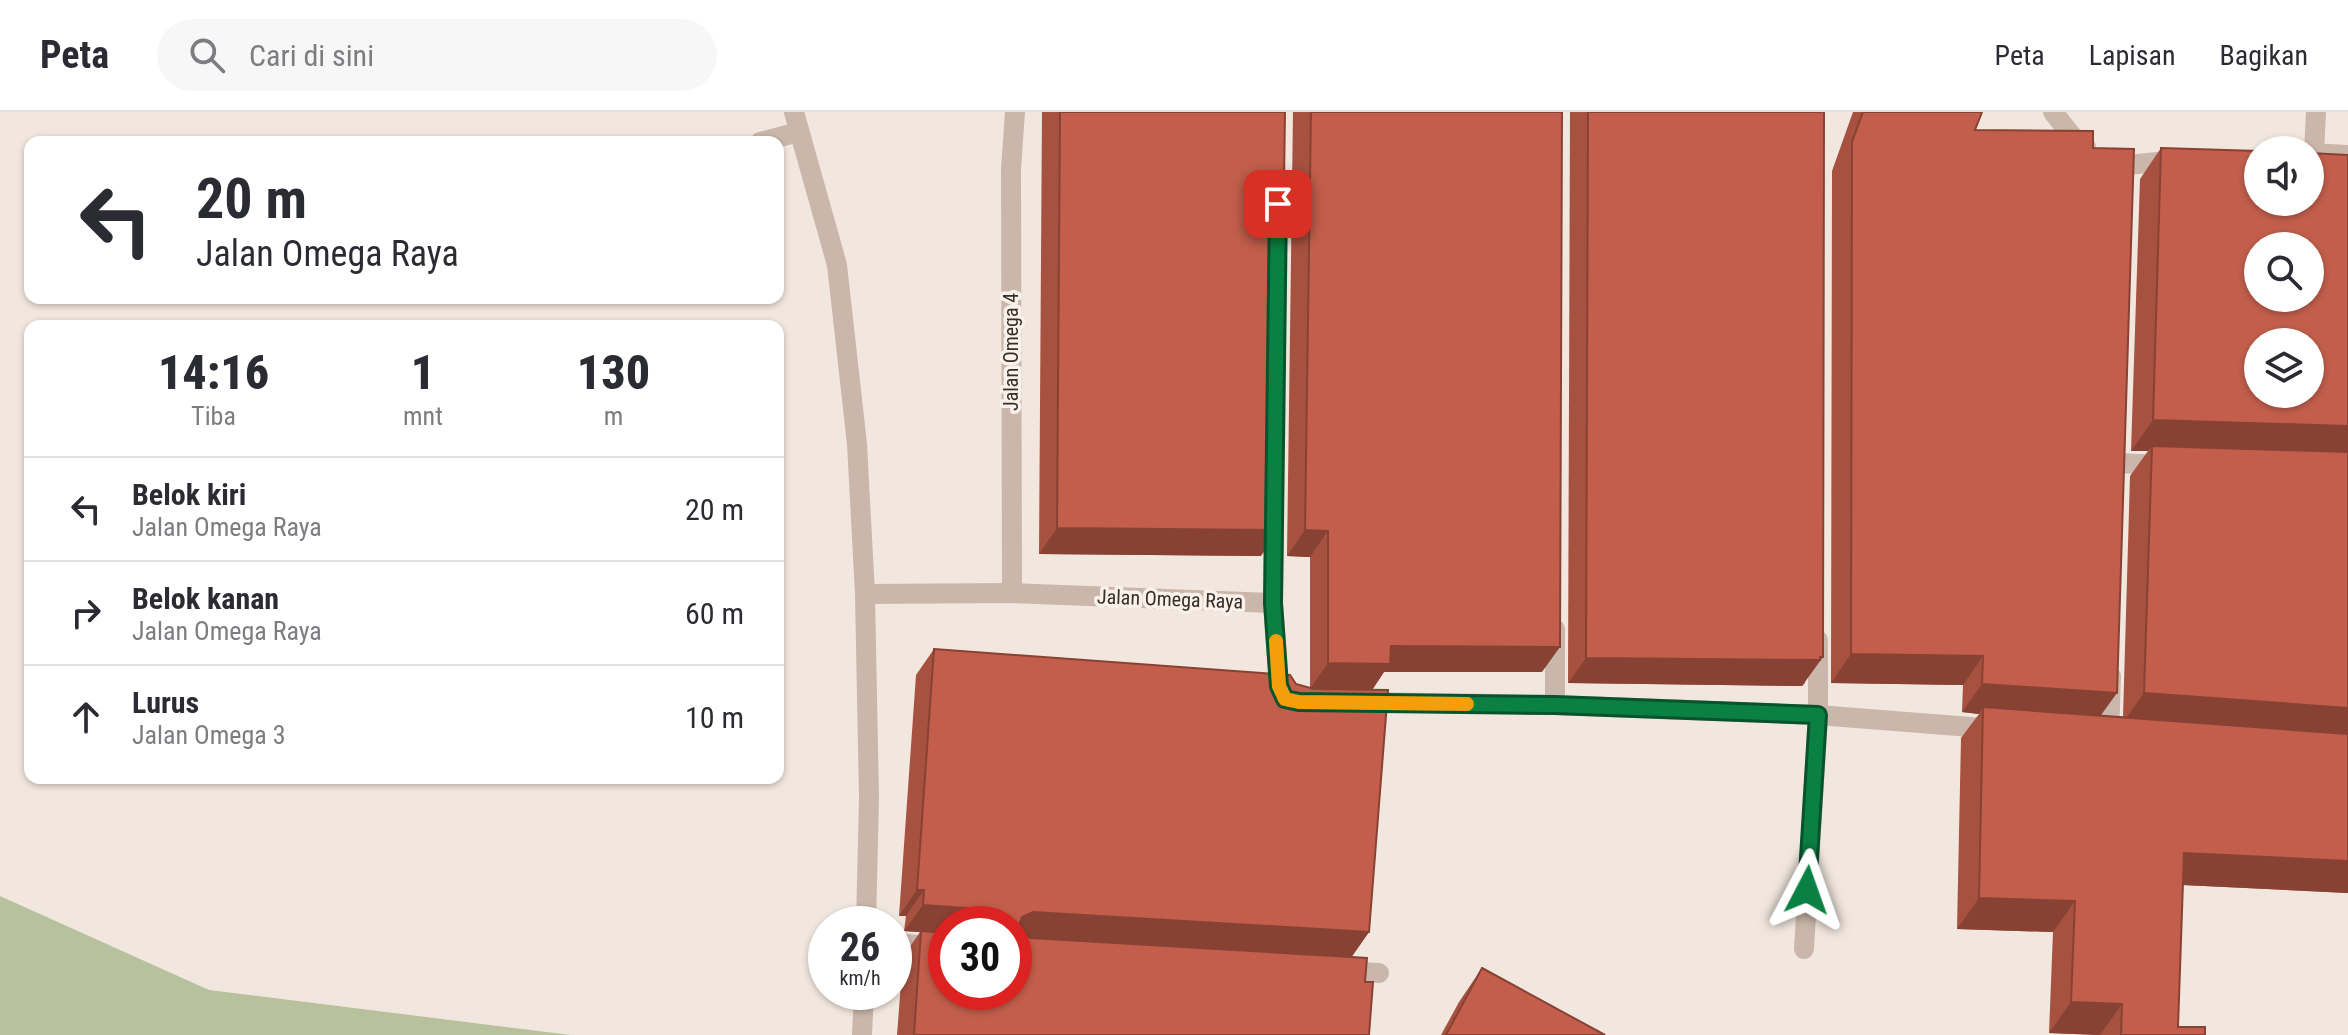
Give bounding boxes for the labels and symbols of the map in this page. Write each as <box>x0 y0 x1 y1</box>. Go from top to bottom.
pin <box>1244 170 1312 238</box>
street label: Jalan Omega 4 <box>999 293 1023 411</box>
street label: Jalan Omega Raya <box>1097 584 1243 614</box>
position arrow <box>1765 848 1849 932</box>
speed limit sign: 30 <box>928 906 1032 1010</box>

